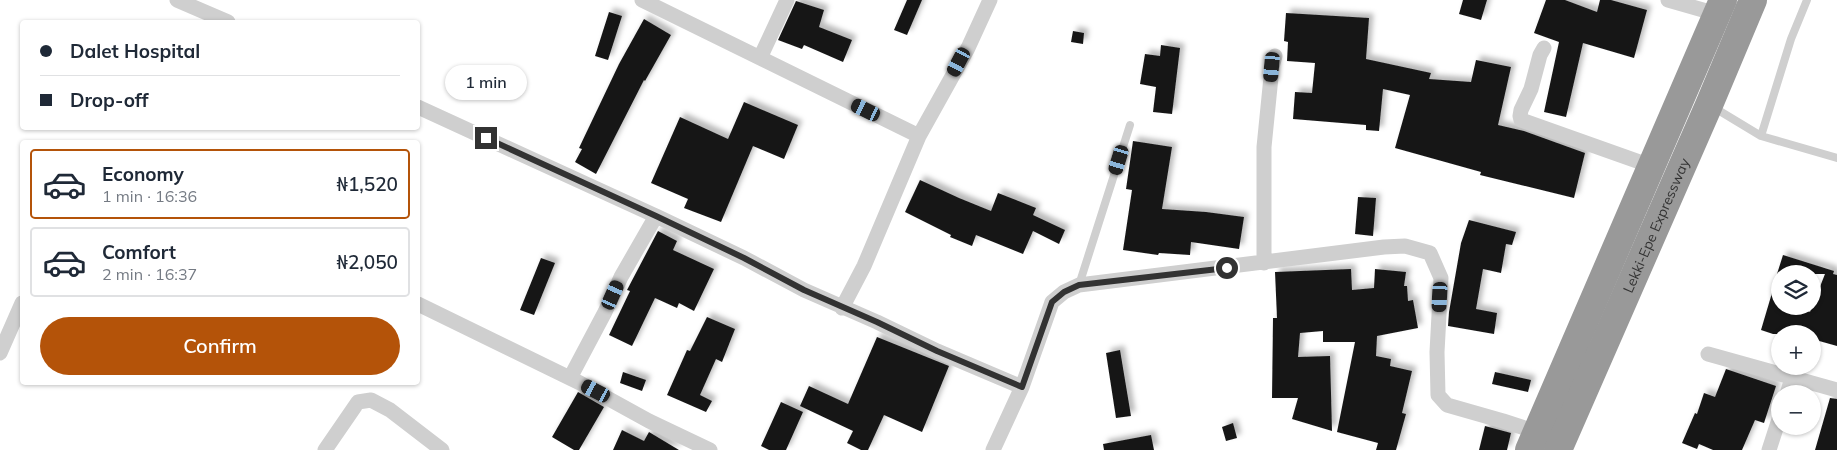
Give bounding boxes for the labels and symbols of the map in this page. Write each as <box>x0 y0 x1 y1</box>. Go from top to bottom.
car <box>945 45 972 79</box>
car <box>1263 51 1280 83</box>
callout: 1 min <box>445 66 527 100</box>
car <box>849 97 882 123</box>
route end <box>475 127 497 149</box>
car <box>1107 143 1130 177</box>
street label: Lekki-Epe Expressway <box>1619 155 1694 296</box>
route start <box>1216 257 1238 279</box>
car <box>600 278 625 312</box>
car <box>1431 282 1448 312</box>
car <box>579 377 612 405</box>

